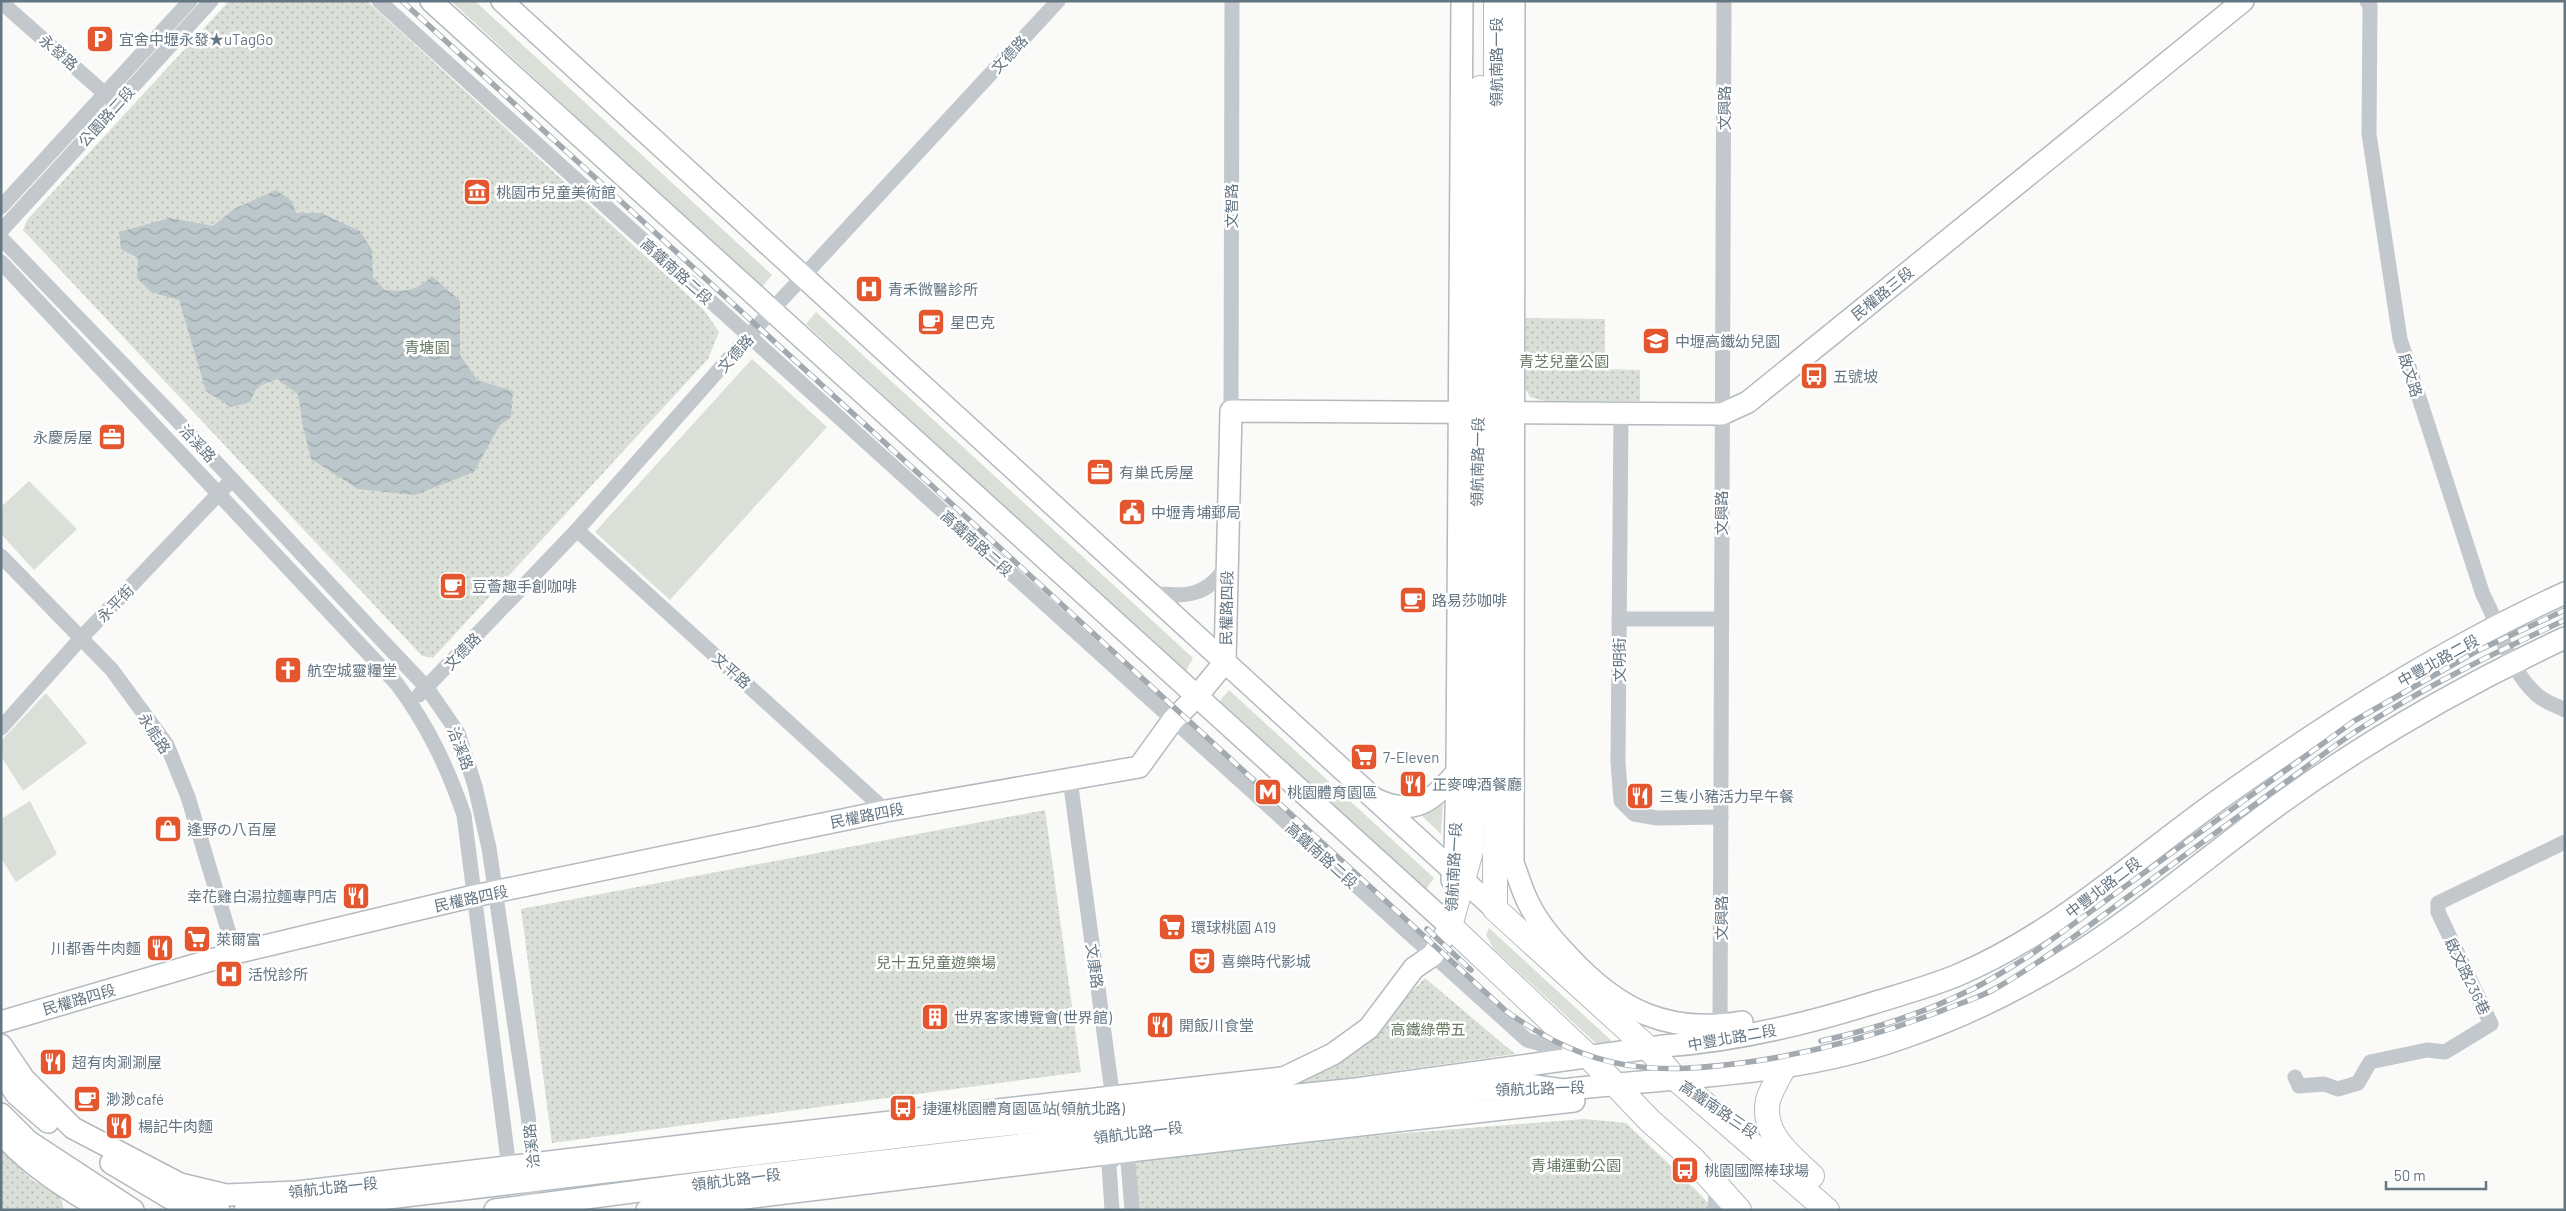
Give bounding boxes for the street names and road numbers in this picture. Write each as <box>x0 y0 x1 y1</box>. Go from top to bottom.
street label: 領航南路一段 <box>1487 17 1505 107</box>
street label: 永發路 <box>36 30 82 74</box>
street label: 文德路 <box>987 31 1031 77</box>
street label: 公園路二段 <box>74 82 138 150</box>
street label: 文興路 <box>1715 85 1733 131</box>
street label: 文智路 <box>1222 183 1240 229</box>
street label: 高鐵南路二段 <box>638 234 716 308</box>
street label: 民權路三段 <box>1847 262 1917 324</box>
street label: 文德路 <box>713 330 757 376</box>
street label: 啟文路 <box>2395 351 2427 399</box>
street label: 領航南路一段 <box>1467 417 1487 507</box>
street label: 洽溪路 <box>176 420 220 466</box>
street label: 文興路 <box>1712 490 1730 536</box>
street label: 高鐵南路二段 <box>938 506 1016 580</box>
street label: 民權路四段 <box>1216 570 1236 646</box>
street label: 永平街 <box>93 581 137 625</box>
street label: 文德路 <box>440 629 484 673</box>
street label: 中豐北路二段 <box>2394 630 2482 690</box>
street label: 文明街 <box>1610 637 1628 683</box>
street label: 文平路 <box>709 648 755 692</box>
street label: 永能路 <box>135 709 175 757</box>
street label: 洽溪路 <box>445 724 477 772</box>
street label: 民權路四段 <box>828 799 906 831</box>
street label: 高鐵南路二段 <box>1283 818 1361 892</box>
street label: 領航南路一段 <box>1442 822 1464 912</box>
street label: 中豐北路二段 <box>2062 853 2144 921</box>
street label: 民權路四段 <box>432 881 510 915</box>
street label: 文興路 <box>1712 895 1730 941</box>
street label: 啟文路236巷 <box>2442 935 2494 1017</box>
street label: 文康路 <box>1083 942 1107 990</box>
street label: 民權路四段 <box>40 980 118 1018</box>
street label: 中豐北路二段 <box>1686 1020 1778 1054</box>
street label: 高鐵南路三段 <box>1677 1076 1761 1142</box>
street label: 領航北路一段 <box>1495 1077 1585 1099</box>
street label: 領航北路一段 <box>1092 1118 1184 1146</box>
street label: 洽溪路 <box>520 1123 542 1169</box>
street label: 領航北路一段 <box>690 1165 782 1193</box>
street label: 領航北路一段 <box>287 1173 379 1201</box>

